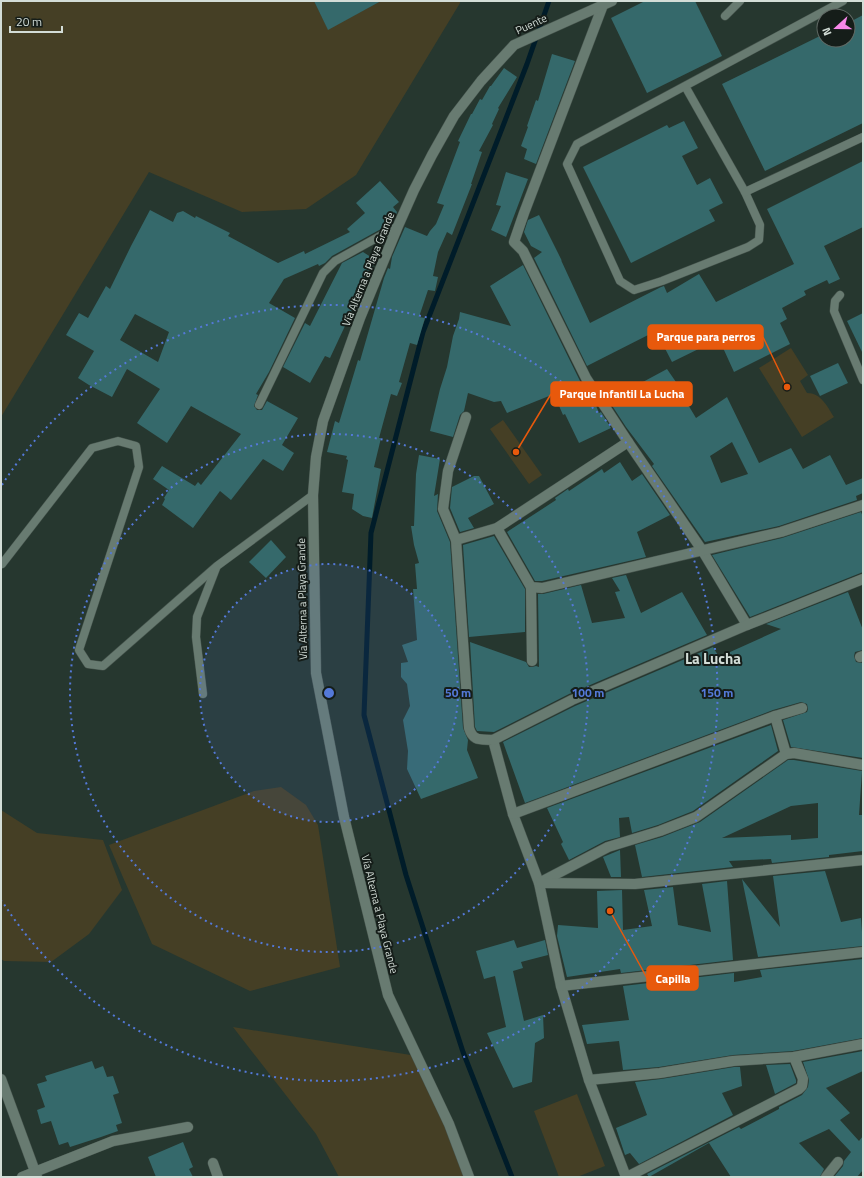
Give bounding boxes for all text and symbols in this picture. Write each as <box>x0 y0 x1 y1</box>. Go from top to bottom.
scale bar <box>10 8 62 34</box>
north arrow <box>816 8 856 48</box>
street label: Puente <box>513 10 550 38</box>
text: 20 m <box>16 12 42 31</box>
text: N <box>818 25 835 38</box>
street label: Vía Alterna a Playa Grande <box>338 209 398 328</box>
callout: Parque para perros <box>648 325 763 349</box>
text: Parque para perros <box>656 327 756 346</box>
callout: Parque Infantil La Lucha <box>551 382 692 406</box>
text: Parque Infantil La Lucha <box>560 384 684 403</box>
street label: Vía Alterna a Playa Grande <box>293 537 311 660</box>
district label: La Lucha <box>685 647 741 670</box>
text: 50 m <box>445 683 471 702</box>
text: 100 m <box>572 683 604 702</box>
text: 150 m <box>701 683 733 702</box>
centre of rings <box>322 686 336 700</box>
street label: Vía Alterna a Playa Grande <box>357 853 403 975</box>
callout: Capilla <box>647 966 698 990</box>
text: Capilla <box>656 969 690 988</box>

